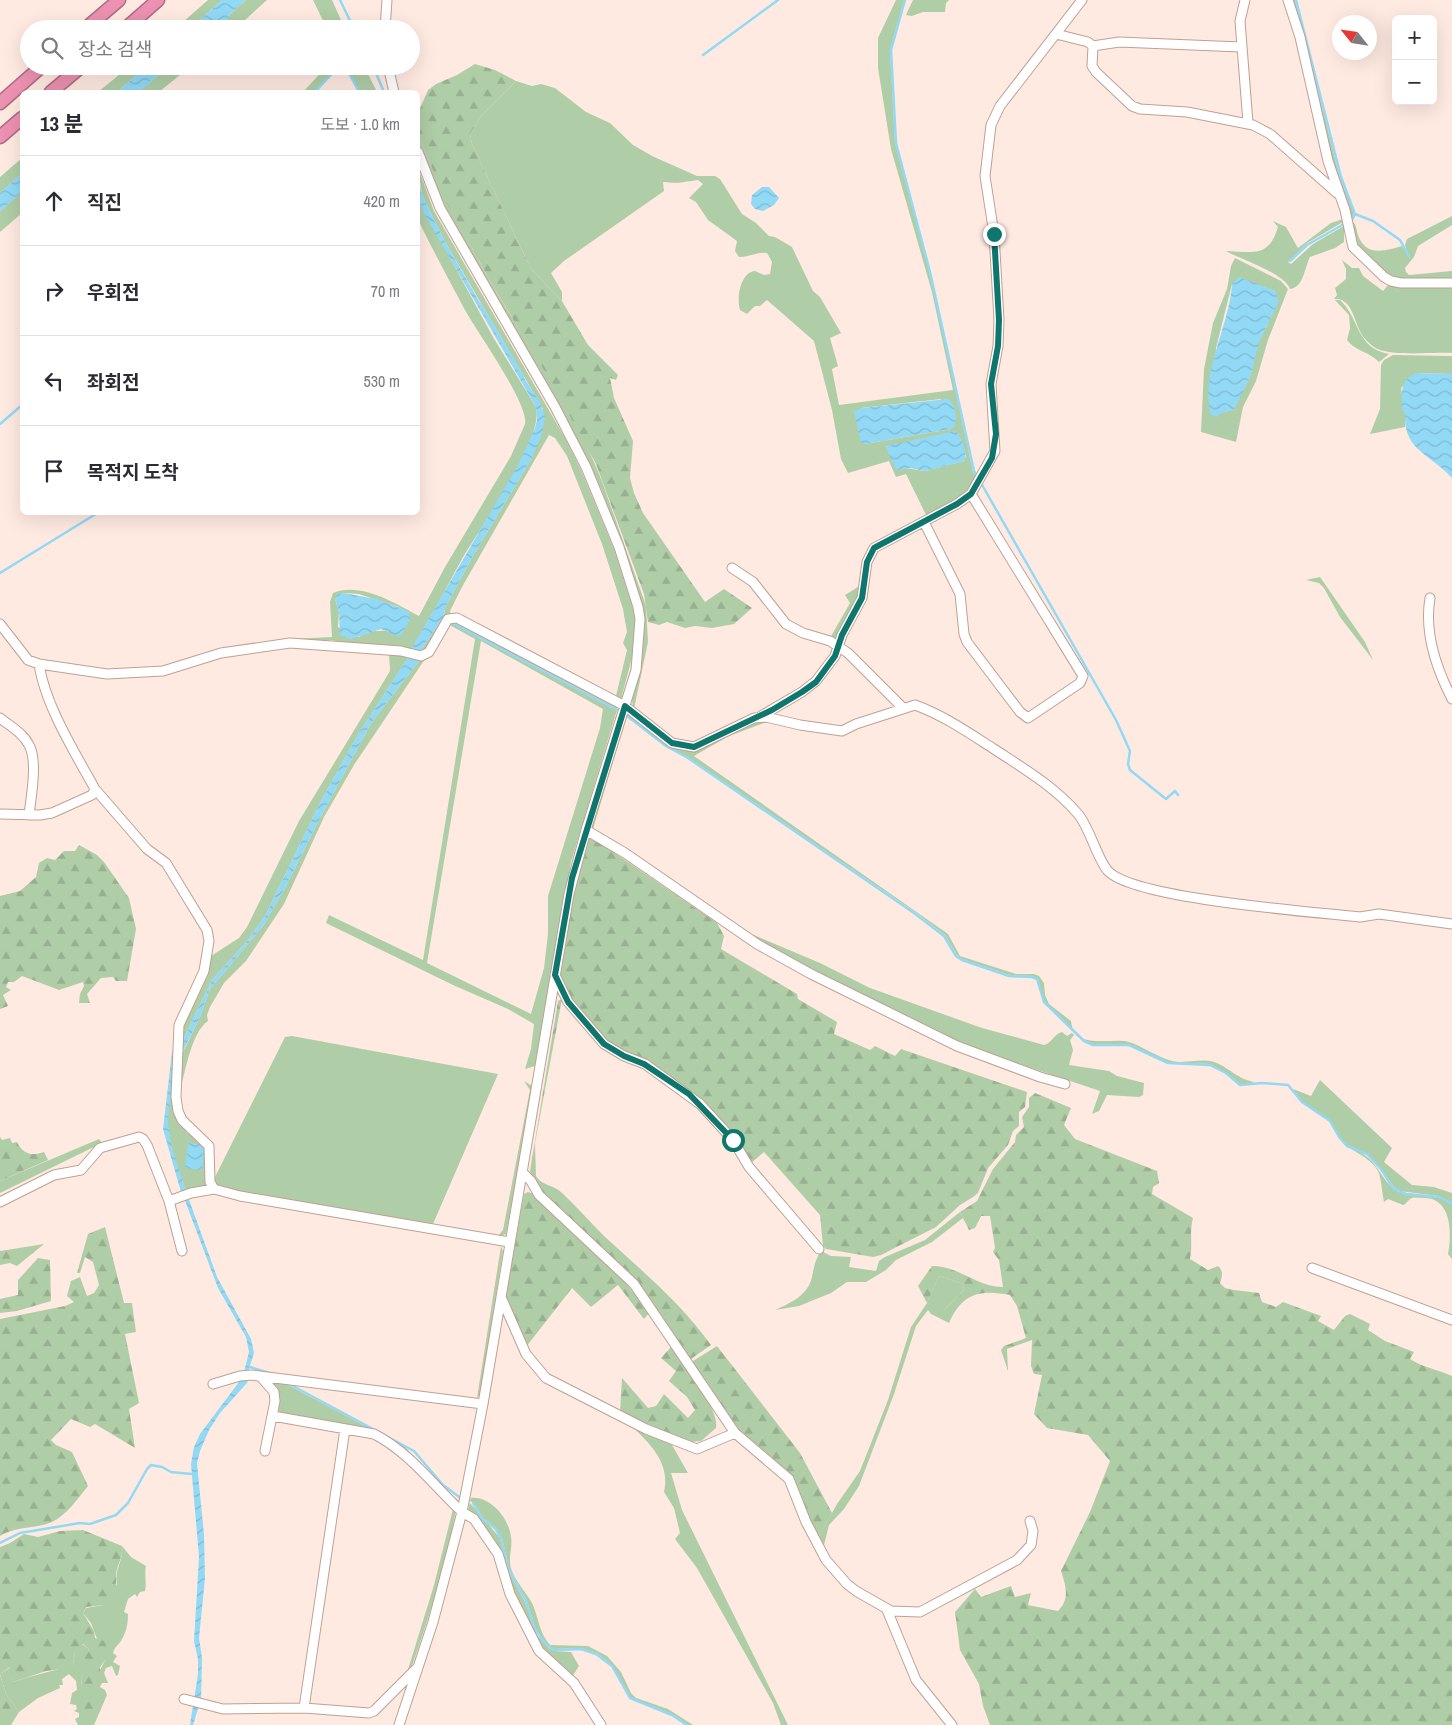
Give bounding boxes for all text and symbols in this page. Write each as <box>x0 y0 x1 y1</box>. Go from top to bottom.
north arrow <box>1332 15 1377 60</box>
map controls <box>1392 15 1437 105</box>
button: + <box>1392 15 1437 60</box>
search box <box>20 20 420 75</box>
icon: search <box>38 34 66 62</box>
text: 장소 검색 <box>78 36 152 62</box>
button: − <box>1392 60 1437 105</box>
text: 13 분 <box>40 109 83 138</box>
text: 도보 · 1.0 km <box>320 113 400 135</box>
icon: ahead <box>40 187 68 215</box>
text: 직진 <box>87 189 122 215</box>
text: 420 m <box>364 190 400 212</box>
route end <box>983 223 1006 246</box>
icon: right <box>40 277 68 305</box>
text: 우회전 <box>87 279 139 305</box>
text: 70 m <box>371 280 400 302</box>
icon: left <box>40 367 68 395</box>
text: 좌회전 <box>87 369 139 395</box>
text: 530 m <box>364 370 400 392</box>
icon: arrive <box>40 457 68 485</box>
text: 목적지 도착 <box>87 459 179 485</box>
route start <box>722 1129 745 1152</box>

